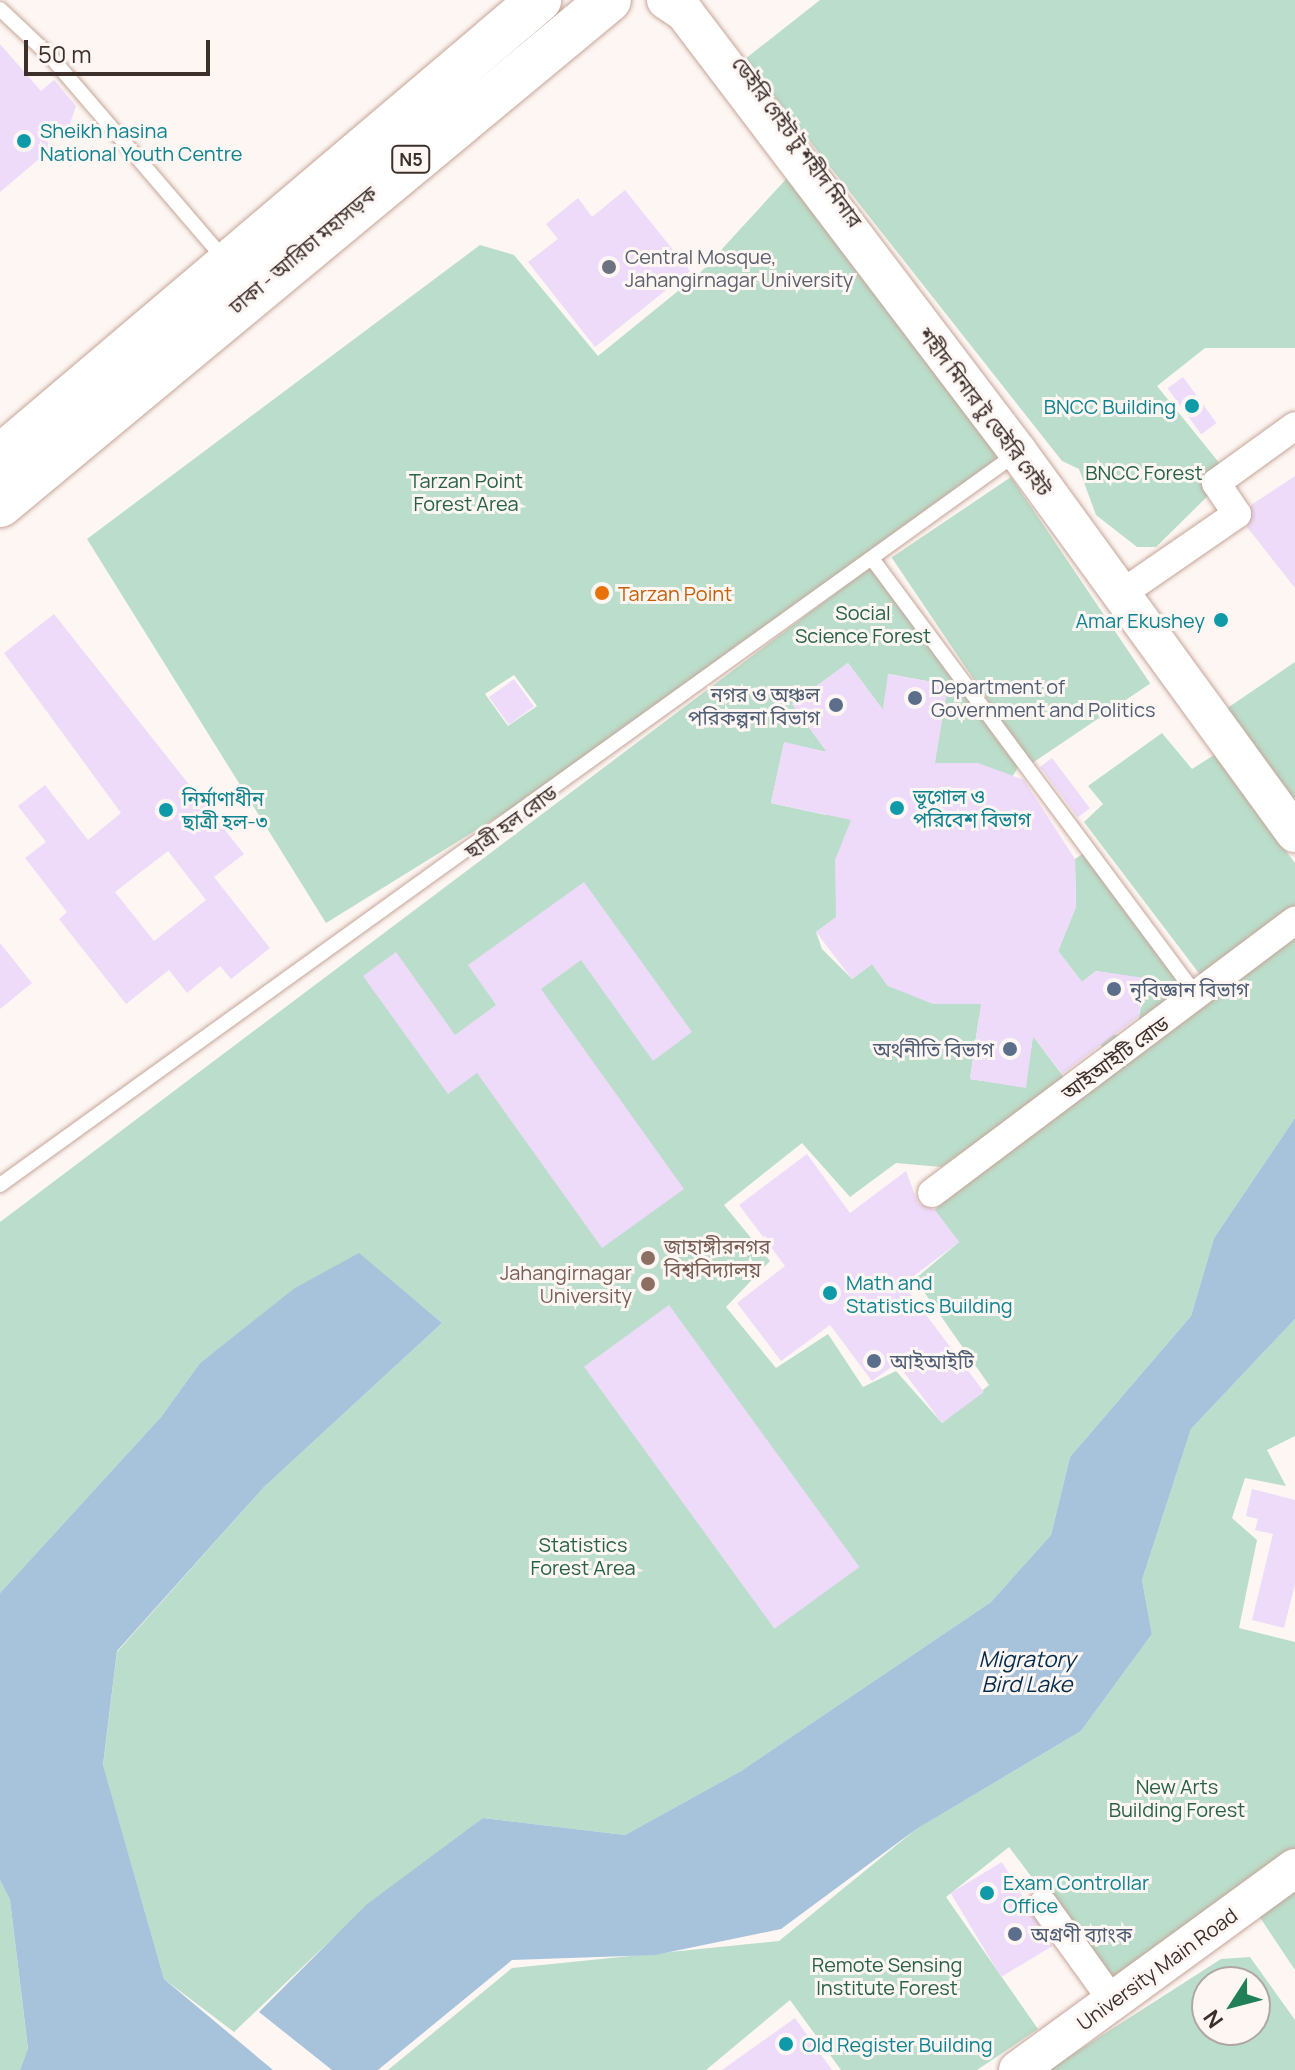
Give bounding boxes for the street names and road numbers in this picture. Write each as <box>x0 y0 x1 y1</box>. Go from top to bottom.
street label: ডেইরি গেইট টু শহীদ মিনার <box>727 52 867 232</box>
road number: N5 <box>391 145 431 173</box>
street label: ঢাকা - আরিচা মহাসড়ক <box>224 181 382 319</box>
street label: শহীদ মিনার টু ডেইরি গেইট <box>914 323 1056 501</box>
street label: ছাত্রী হল রোড <box>460 781 562 863</box>
street label: আইআইটি রোড <box>1057 1011 1173 1105</box>
street label: University Main Road <box>1072 1903 1242 2035</box>

